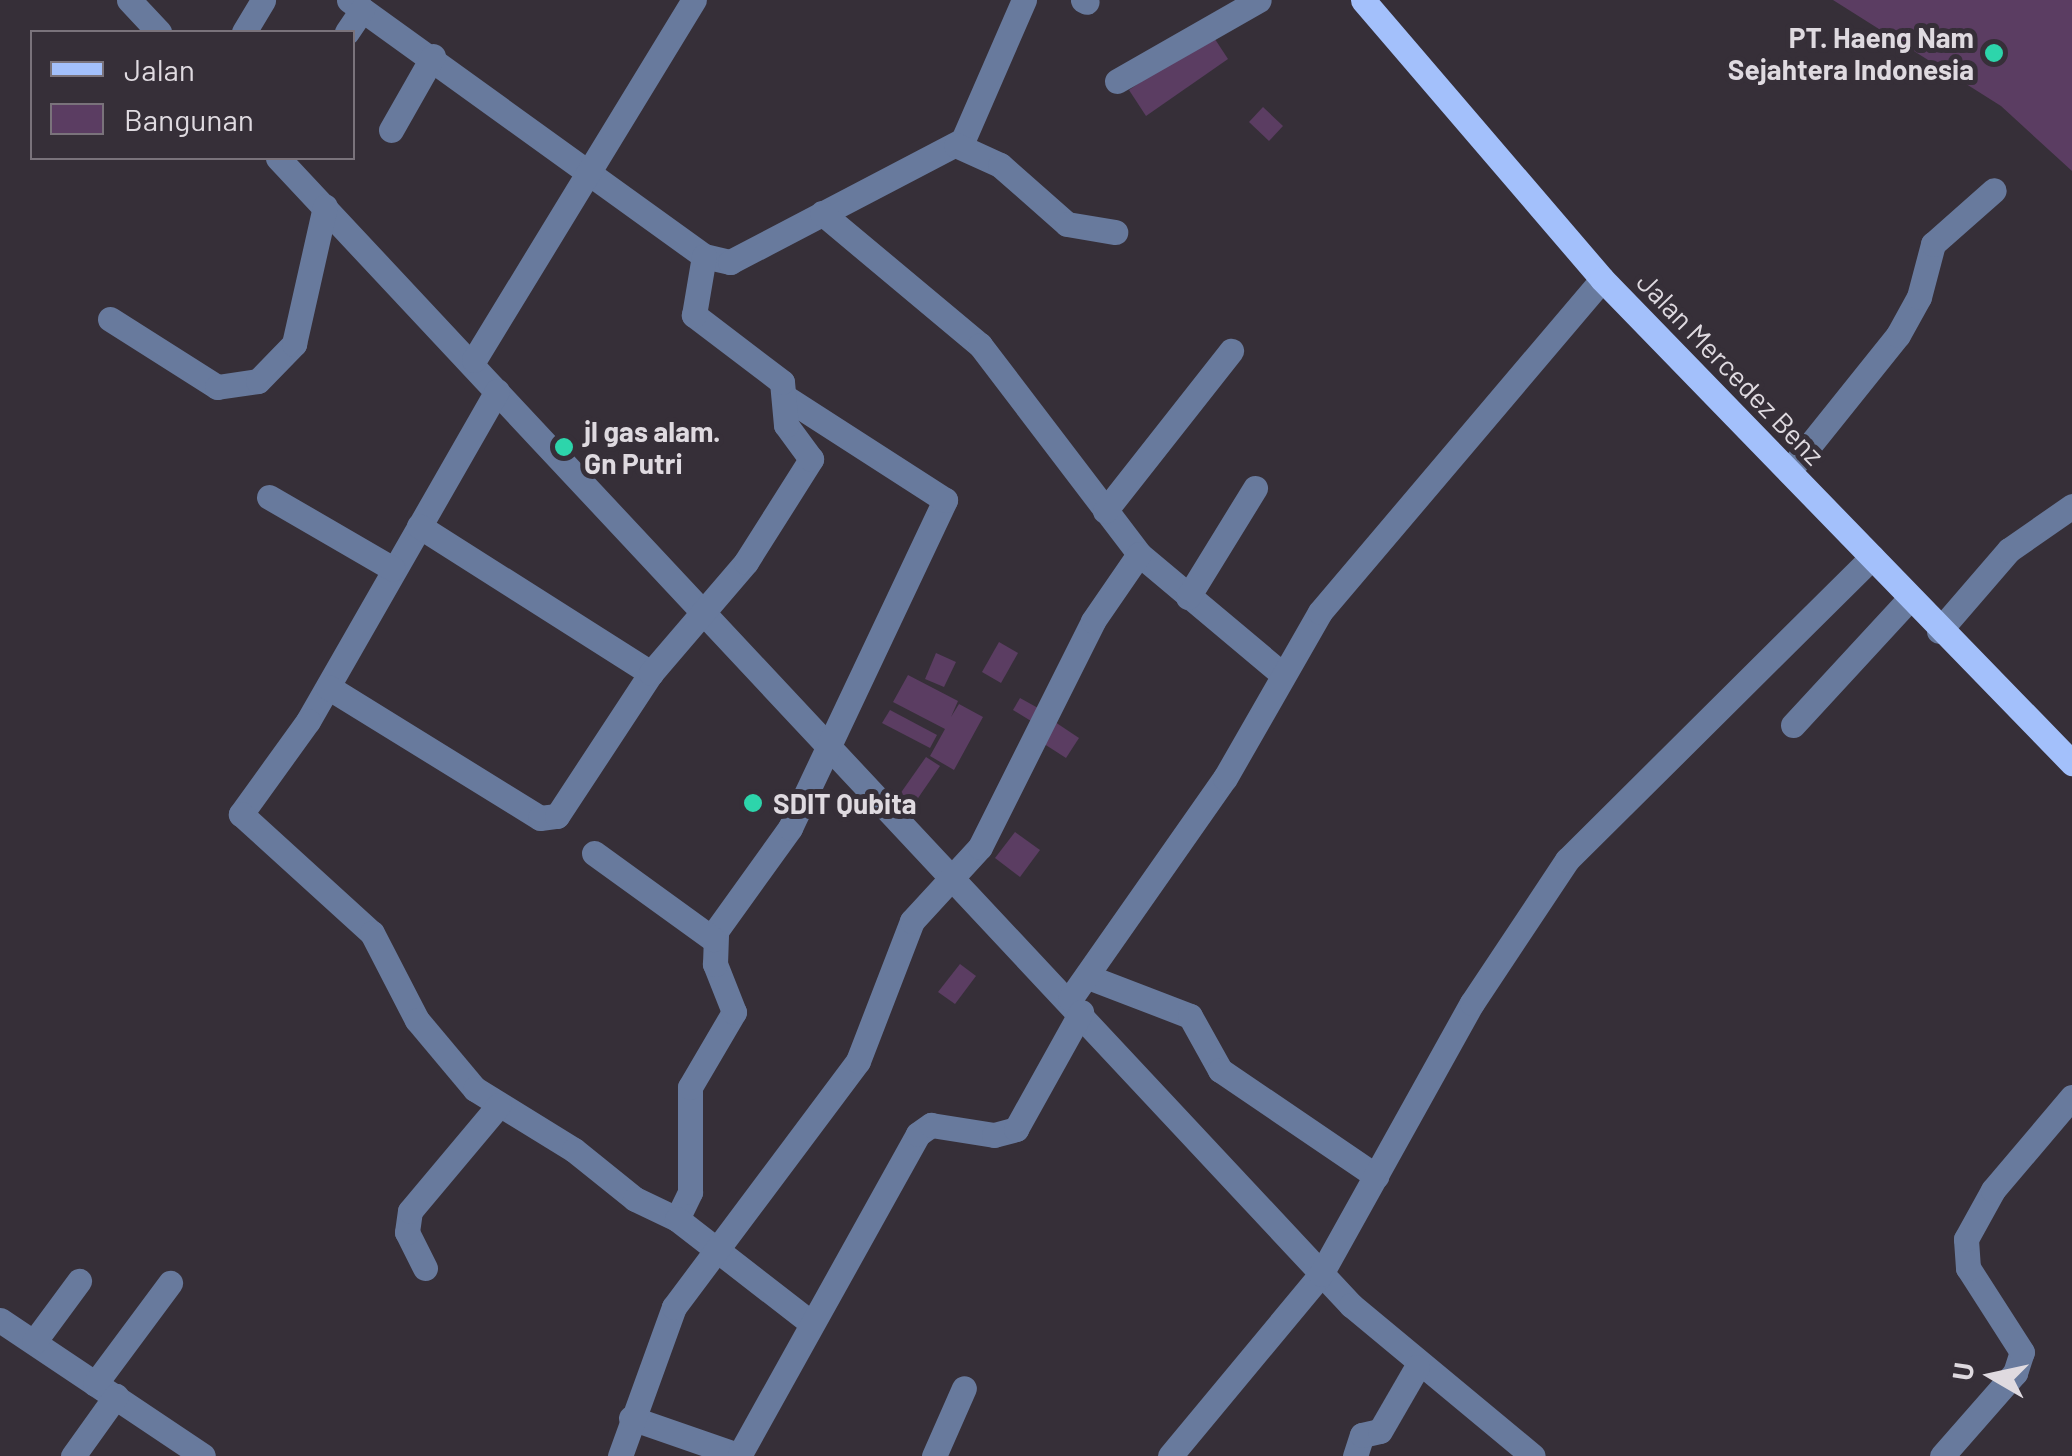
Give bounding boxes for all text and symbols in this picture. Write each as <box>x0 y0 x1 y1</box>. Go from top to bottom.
place label: PT. Haeng Nam Sejahtera Indonesia <box>1728 20 1974 86</box>
legend <box>30 30 355 160</box>
marker: PT. Haeng Nam Sejahtera Indonesia <box>1983 42 2005 64</box>
text: Jalan <box>124 51 195 87</box>
text: Bangunan <box>124 101 254 137</box>
street label: Jalan Mercedez Benz <box>1630 265 1832 471</box>
place label: jl gas alam. Gn Putri <box>584 414 721 480</box>
marker: jl gas alam. Gn Putri <box>553 436 575 458</box>
place label: SDIT Qubita <box>773 786 917 820</box>
marker: SDIT Qubita <box>742 792 764 814</box>
north arrow <box>1942 1326 2042 1426</box>
text: U <box>1944 1360 1981 1383</box>

